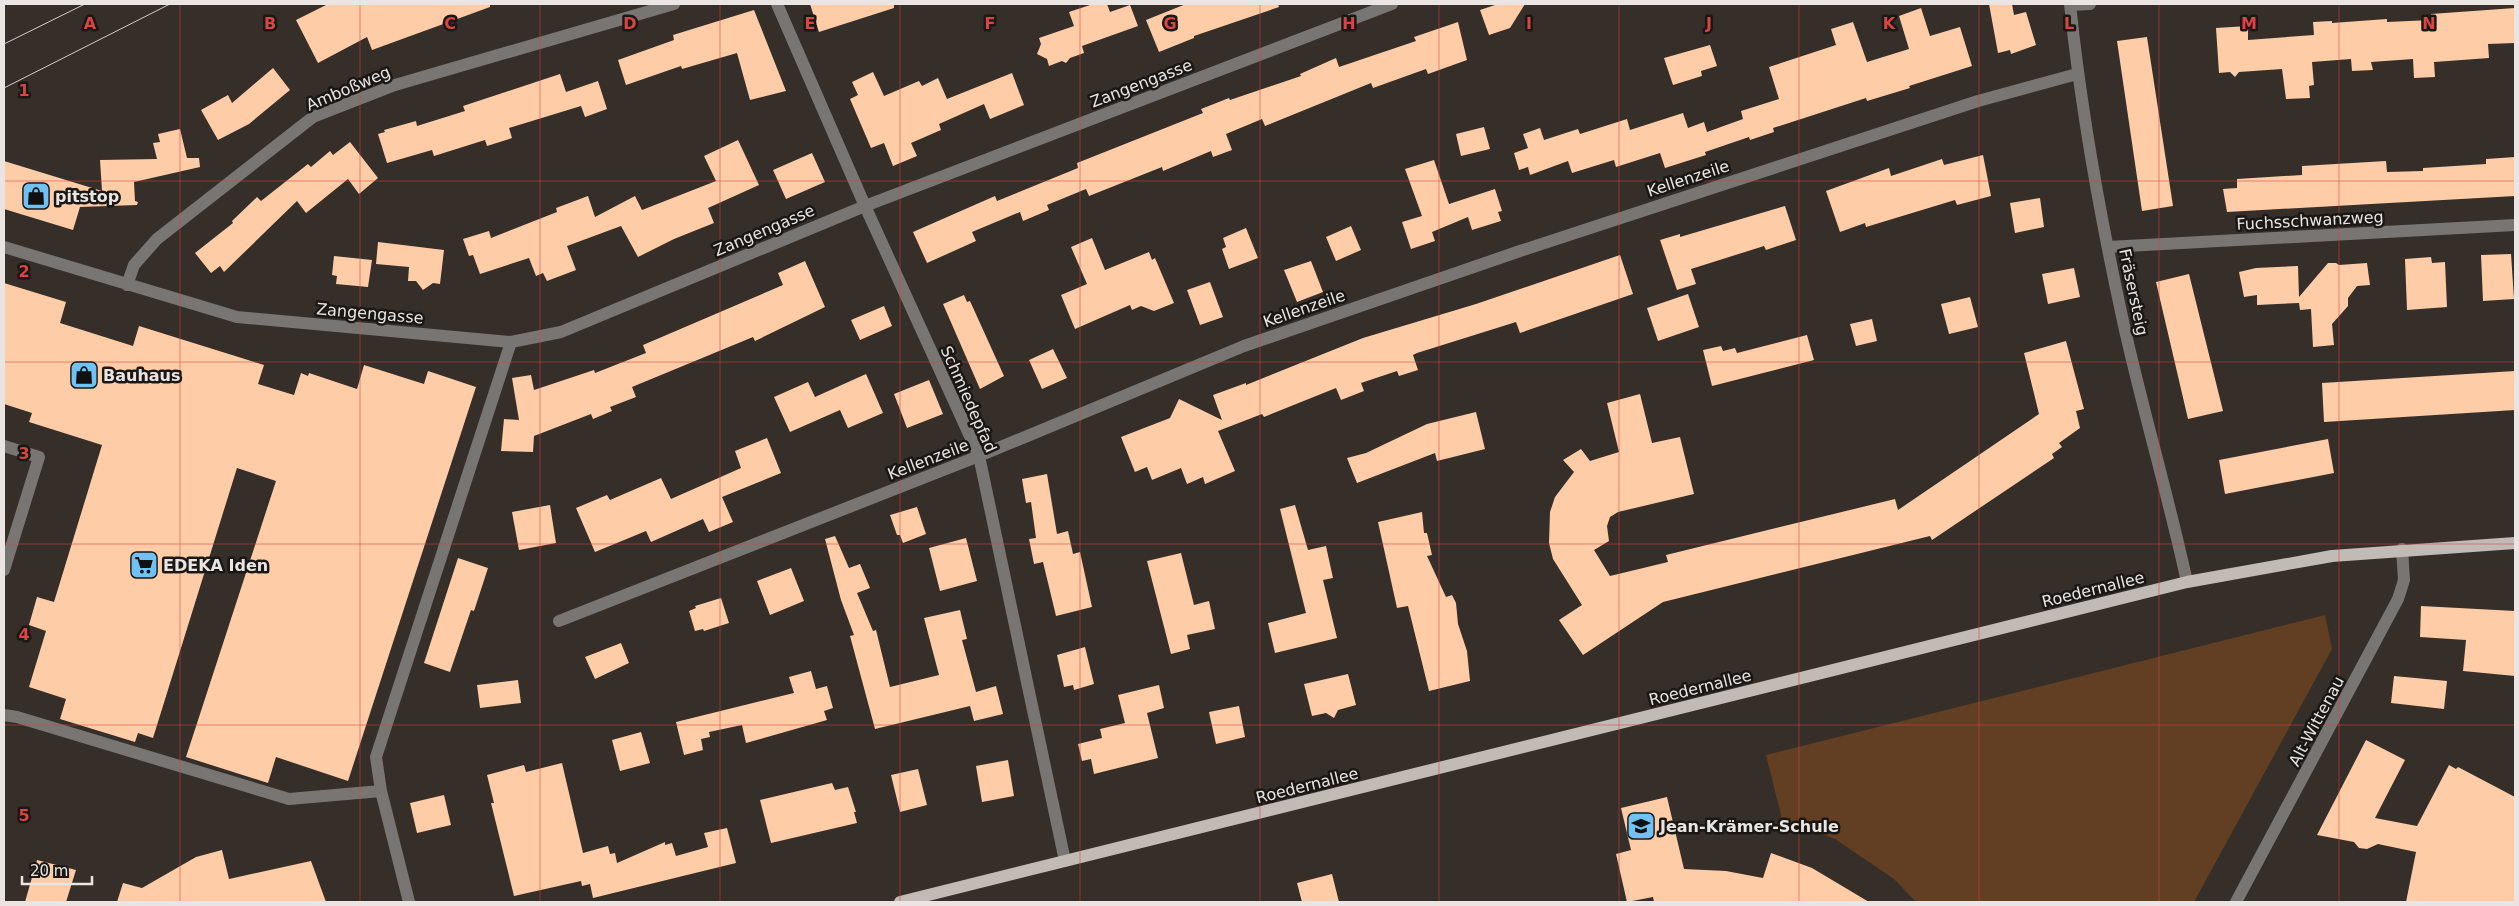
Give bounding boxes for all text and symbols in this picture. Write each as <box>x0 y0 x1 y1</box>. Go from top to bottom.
text: A <box>84 14 97 33</box>
text: B <box>264 14 276 33</box>
text: C <box>444 14 456 33</box>
text: D <box>623 14 637 33</box>
text: E <box>805 14 815 33</box>
text: F <box>985 14 995 33</box>
text: G <box>1163 14 1177 33</box>
text: H <box>1342 14 1356 33</box>
text: I <box>1526 14 1532 33</box>
text: J <box>1705 14 1712 33</box>
text: K <box>1883 14 1896 33</box>
text: L <box>2064 14 2074 33</box>
text: M <box>2241 14 2257 33</box>
text: N <box>2422 14 2436 33</box>
street label: Zangengasse <box>1088 55 1195 112</box>
street label: Amboßweg <box>303 62 393 115</box>
text: 1 <box>18 81 30 100</box>
street label: Kellenzeile <box>1645 156 1732 201</box>
shop icon: pitstop <box>21 181 51 211</box>
place label: pitstop <box>55 187 119 206</box>
street label: Zangengasse <box>711 201 817 260</box>
street label: Fuchsschwanzweg <box>2236 207 2384 234</box>
street label: Fräsersteig <box>2115 247 2152 337</box>
text: 2 <box>18 262 30 281</box>
street label: Kellenzeile <box>1261 286 1348 331</box>
street label: Zangengasse <box>316 299 424 328</box>
street label: Schmiedepfad <box>937 343 1001 455</box>
shop icon: Bauhaus <box>69 360 99 390</box>
place label: Bauhaus <box>103 366 180 385</box>
street label: Kellenzeile <box>885 435 971 484</box>
text: 3 <box>18 444 30 463</box>
supermarket icon: EDEKA Iden <box>129 550 159 580</box>
place label: EDEKA Iden <box>163 556 268 575</box>
street label: Roedernallee <box>2040 568 2146 611</box>
text: 4 <box>18 625 30 644</box>
street label: Roedernallee <box>1647 666 1753 709</box>
street label: Alt-Wittenau <box>2285 673 2348 769</box>
street label: Roedernallee <box>1254 764 1360 807</box>
text: 5 <box>18 806 30 825</box>
school or university icon: Jean-Krämer-Schule <box>1626 811 1656 841</box>
place label: Jean-Krämer-Schule <box>1659 817 1839 836</box>
scale bar <box>22 854 92 886</box>
text: 20 m <box>30 862 68 880</box>

